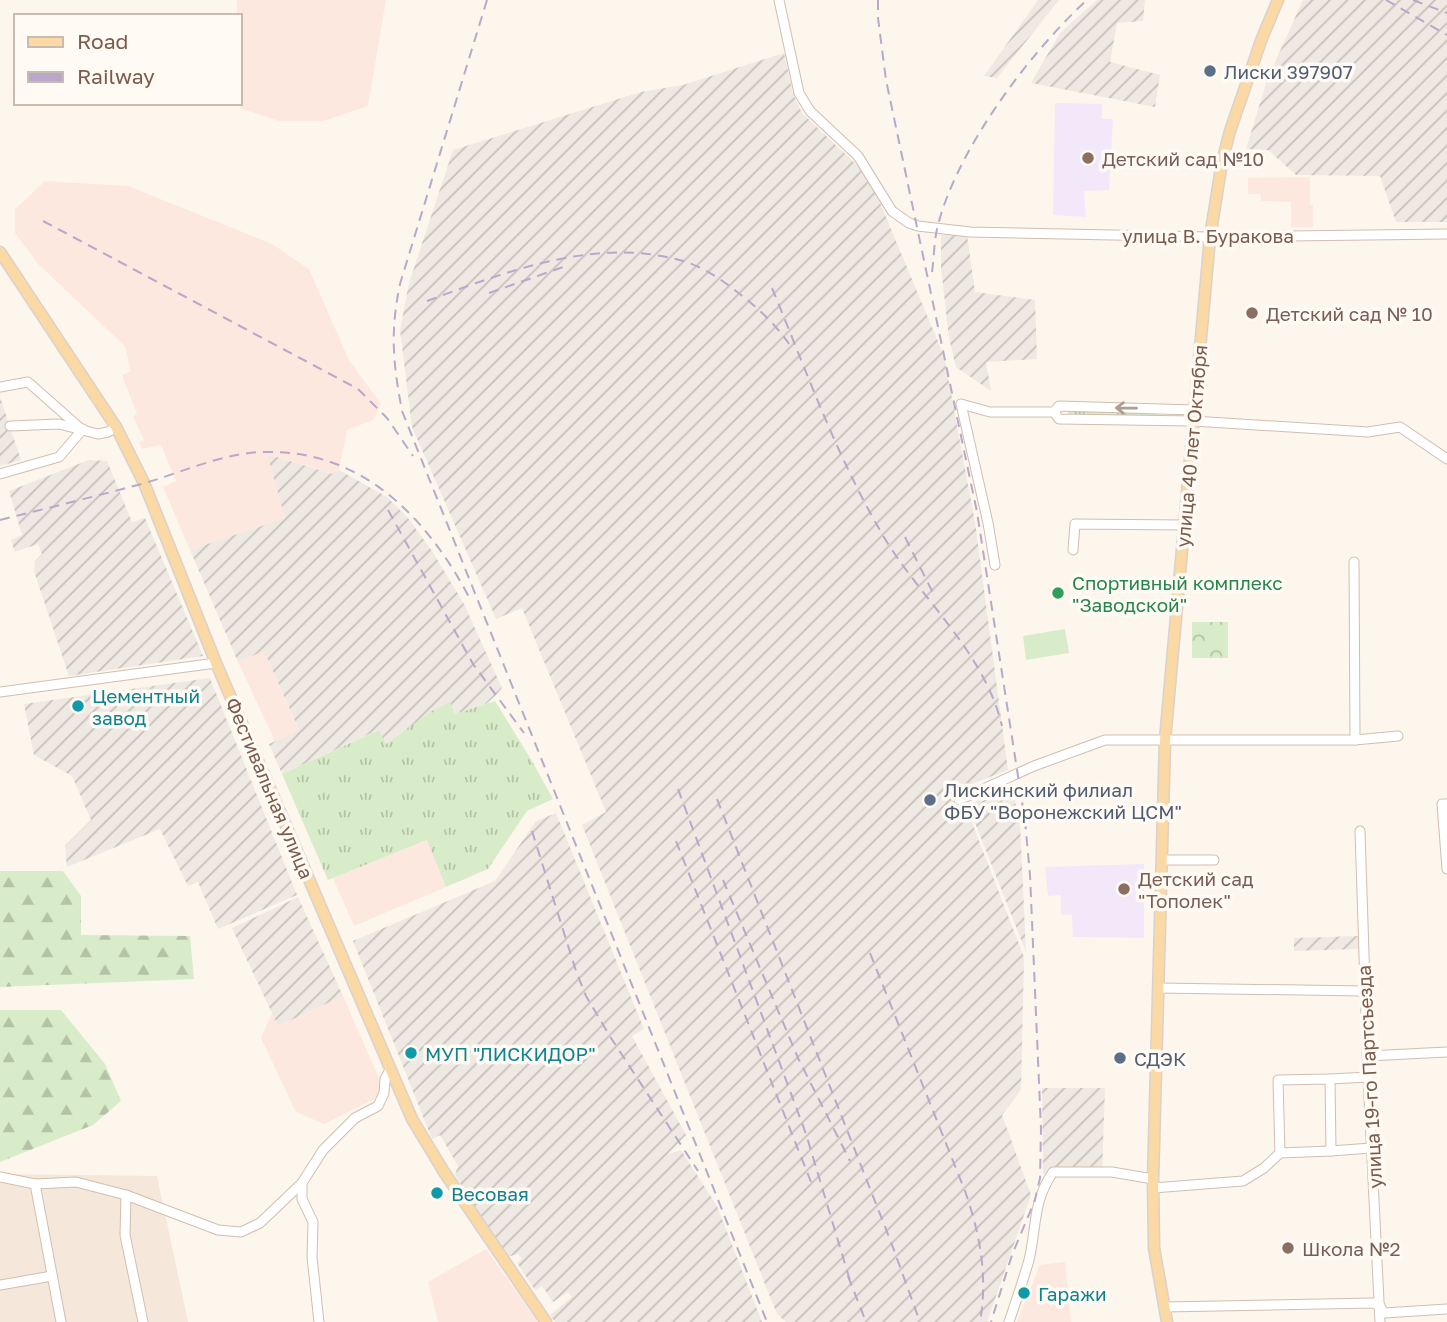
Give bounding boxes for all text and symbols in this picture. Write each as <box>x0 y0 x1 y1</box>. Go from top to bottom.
legend <box>14 14 242 105</box>
text: Road <box>77 28 128 54</box>
place label: Лиски 397907 <box>1224 60 1353 83</box>
text: Railway <box>77 63 155 89</box>
marker: Лиски 397907 <box>1202 63 1218 79</box>
place label: Детский сад №10 <box>1102 147 1264 170</box>
marker: Детский сад №10 <box>1080 150 1096 166</box>
street label: улица В. Буракова <box>1122 224 1294 247</box>
place label: Детский сад № 10 <box>1266 302 1433 325</box>
marker: Детский сад № 10 <box>1244 305 1260 321</box>
street label: улица 40 лет Октября <box>1171 344 1211 548</box>
one-way arrow <box>1114 402 1137 415</box>
place label: Спортивный комплекс "Заводской" <box>1072 571 1283 616</box>
marker: Спортивный комплекс "Заводской" <box>1050 585 1066 601</box>
place label: Цементный завод <box>92 684 200 729</box>
street label: Фестивальная улица <box>221 694 319 882</box>
marker: Цементный завод <box>70 698 86 714</box>
place label: Лискинский филиал ФБУ "Воронежский ЦСМ" <box>944 778 1182 823</box>
marker: Лискинский филиал ФБУ "Воронежский ЦСМ" <box>922 792 938 808</box>
place label: Детский сад "Тополек" <box>1138 867 1254 912</box>
marker: Детский сад "Тополек" <box>1116 881 1132 897</box>
street label: улица 19-го Партсъезда <box>1352 965 1386 1189</box>
place label: МУП "ЛИСКИДОР" <box>425 1042 596 1065</box>
marker: МУП "ЛИСКИДОР" <box>403 1045 419 1061</box>
place label: СДЭК <box>1134 1047 1186 1070</box>
marker: СДЭК <box>1112 1050 1128 1066</box>
place label: Весовая <box>451 1182 529 1205</box>
marker: Весовая <box>429 1185 445 1201</box>
place label: Школа №2 <box>1302 1237 1401 1260</box>
marker: Школа №2 <box>1280 1240 1296 1256</box>
place label: Гаражи <box>1038 1282 1107 1305</box>
marker: Гаражи <box>1016 1285 1032 1301</box>

